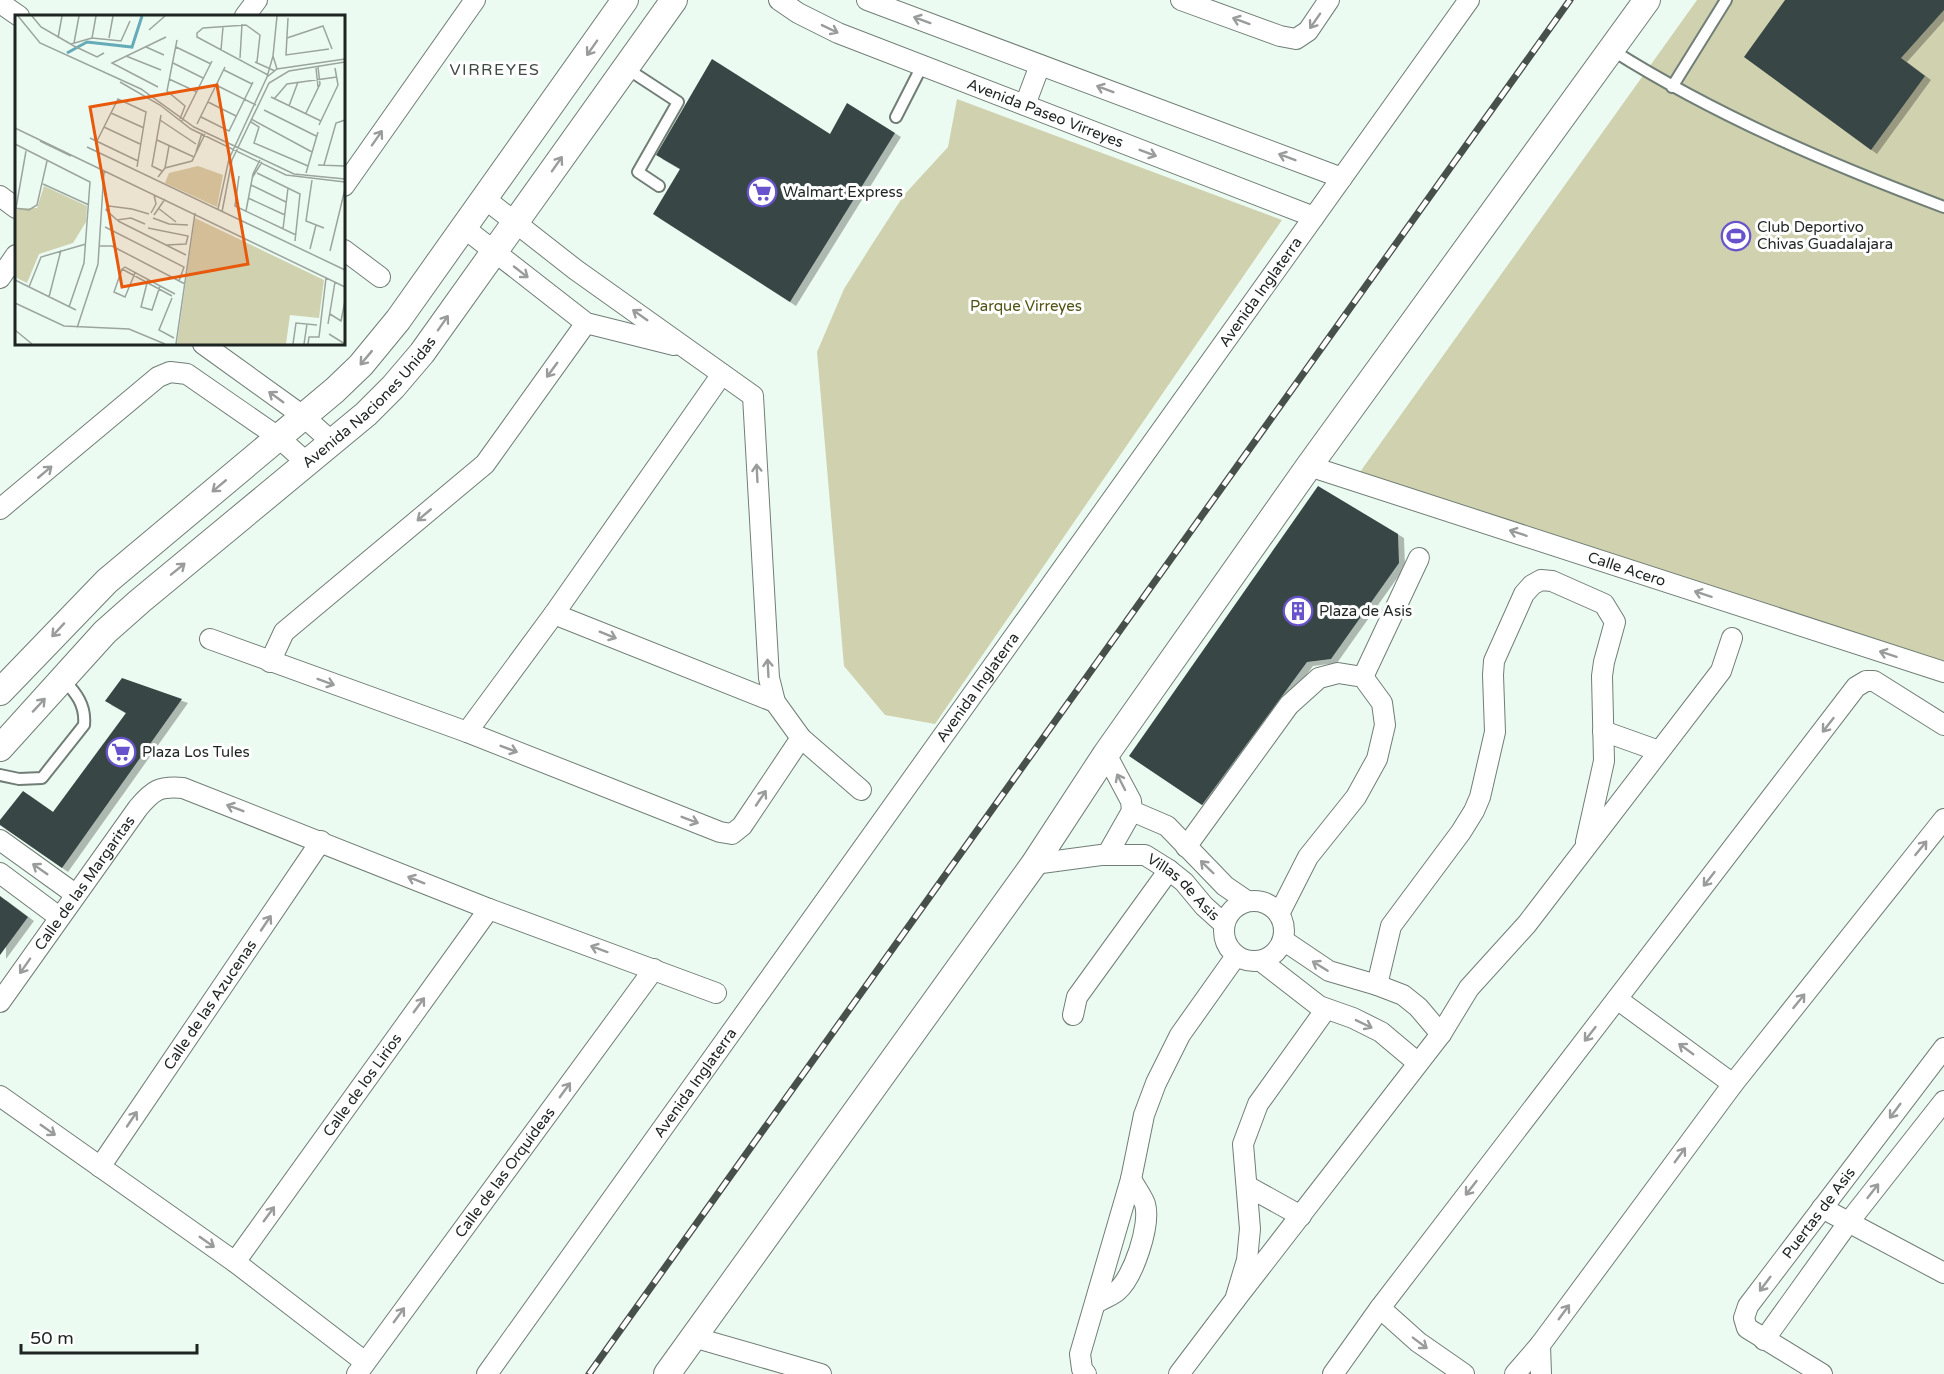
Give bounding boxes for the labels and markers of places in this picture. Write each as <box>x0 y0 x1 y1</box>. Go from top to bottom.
supermarket icon: Walmart Express <box>746 176 778 208</box>
place label: Walmart Express <box>783 183 903 201</box>
place label: Club Deportivo Chivas Guadalajara <box>1757 218 1893 253</box>
sports icon: Club Deportivo Chivas Guadalajara <box>1720 220 1752 252</box>
building icon: Plaza de Asis <box>1282 595 1314 627</box>
place label: Plaza de Asis <box>1319 602 1412 620</box>
supermarket icon: Plaza Los Tules <box>105 736 137 768</box>
place label: Plaza Los Tules <box>142 743 250 761</box>

